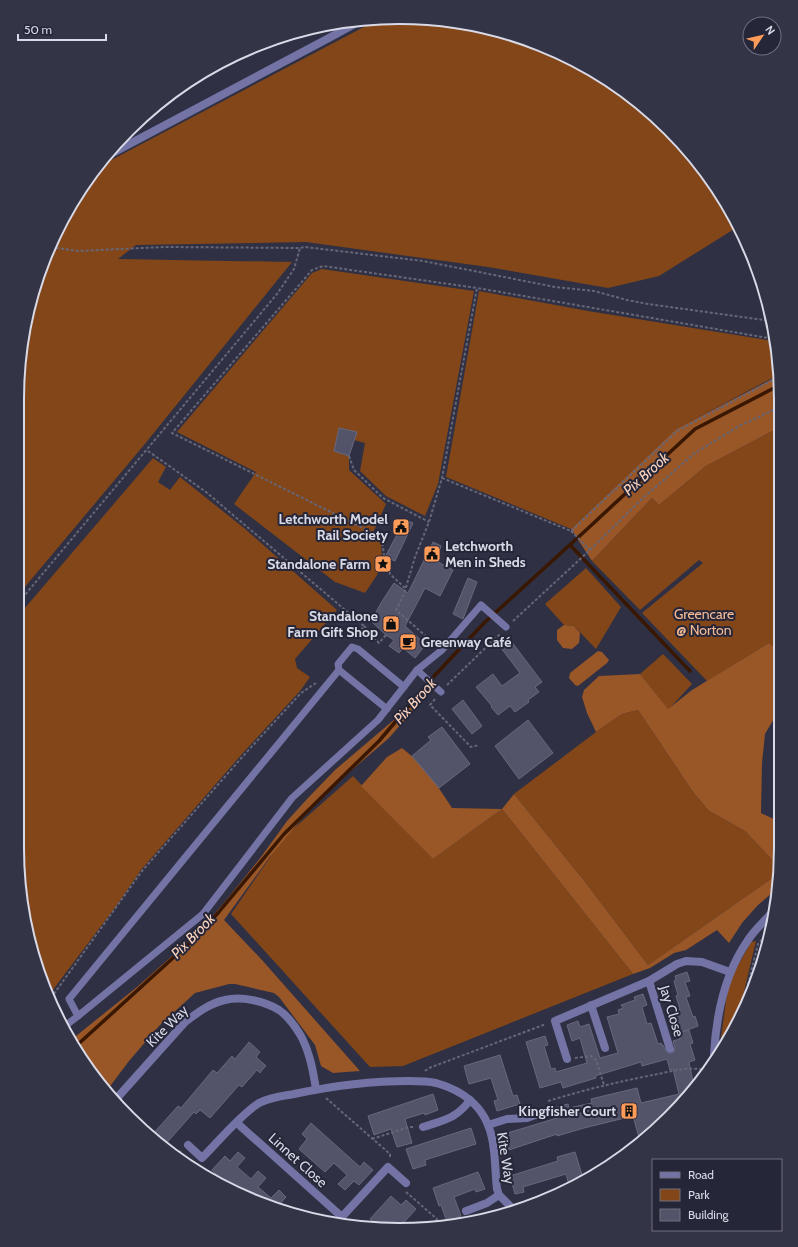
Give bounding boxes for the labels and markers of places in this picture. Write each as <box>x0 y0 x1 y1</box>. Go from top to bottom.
place label: Letchworth Model Rail Society <box>278 510 388 544</box>
public building icon: Letchworth Model Rail Society <box>391 517 411 537</box>
place label: Letchworth Men in Sheds <box>445 537 526 571</box>
public building icon: Letchworth Men in Sheds <box>422 544 442 564</box>
place icon: Standalone Farm <box>373 554 393 574</box>
place label: Standalone Farm <box>267 555 370 573</box>
place label: Standalone Farm Gift Shop <box>287 607 378 641</box>
shop icon: Standalone Farm Gift Shop <box>381 614 401 634</box>
cafe icon: Greenway Café <box>398 632 418 652</box>
place label: Greenway Café <box>421 633 511 651</box>
building icon: Kingfisher Court <box>619 1101 639 1121</box>
place label: Kingfisher Court <box>518 1102 616 1120</box>

